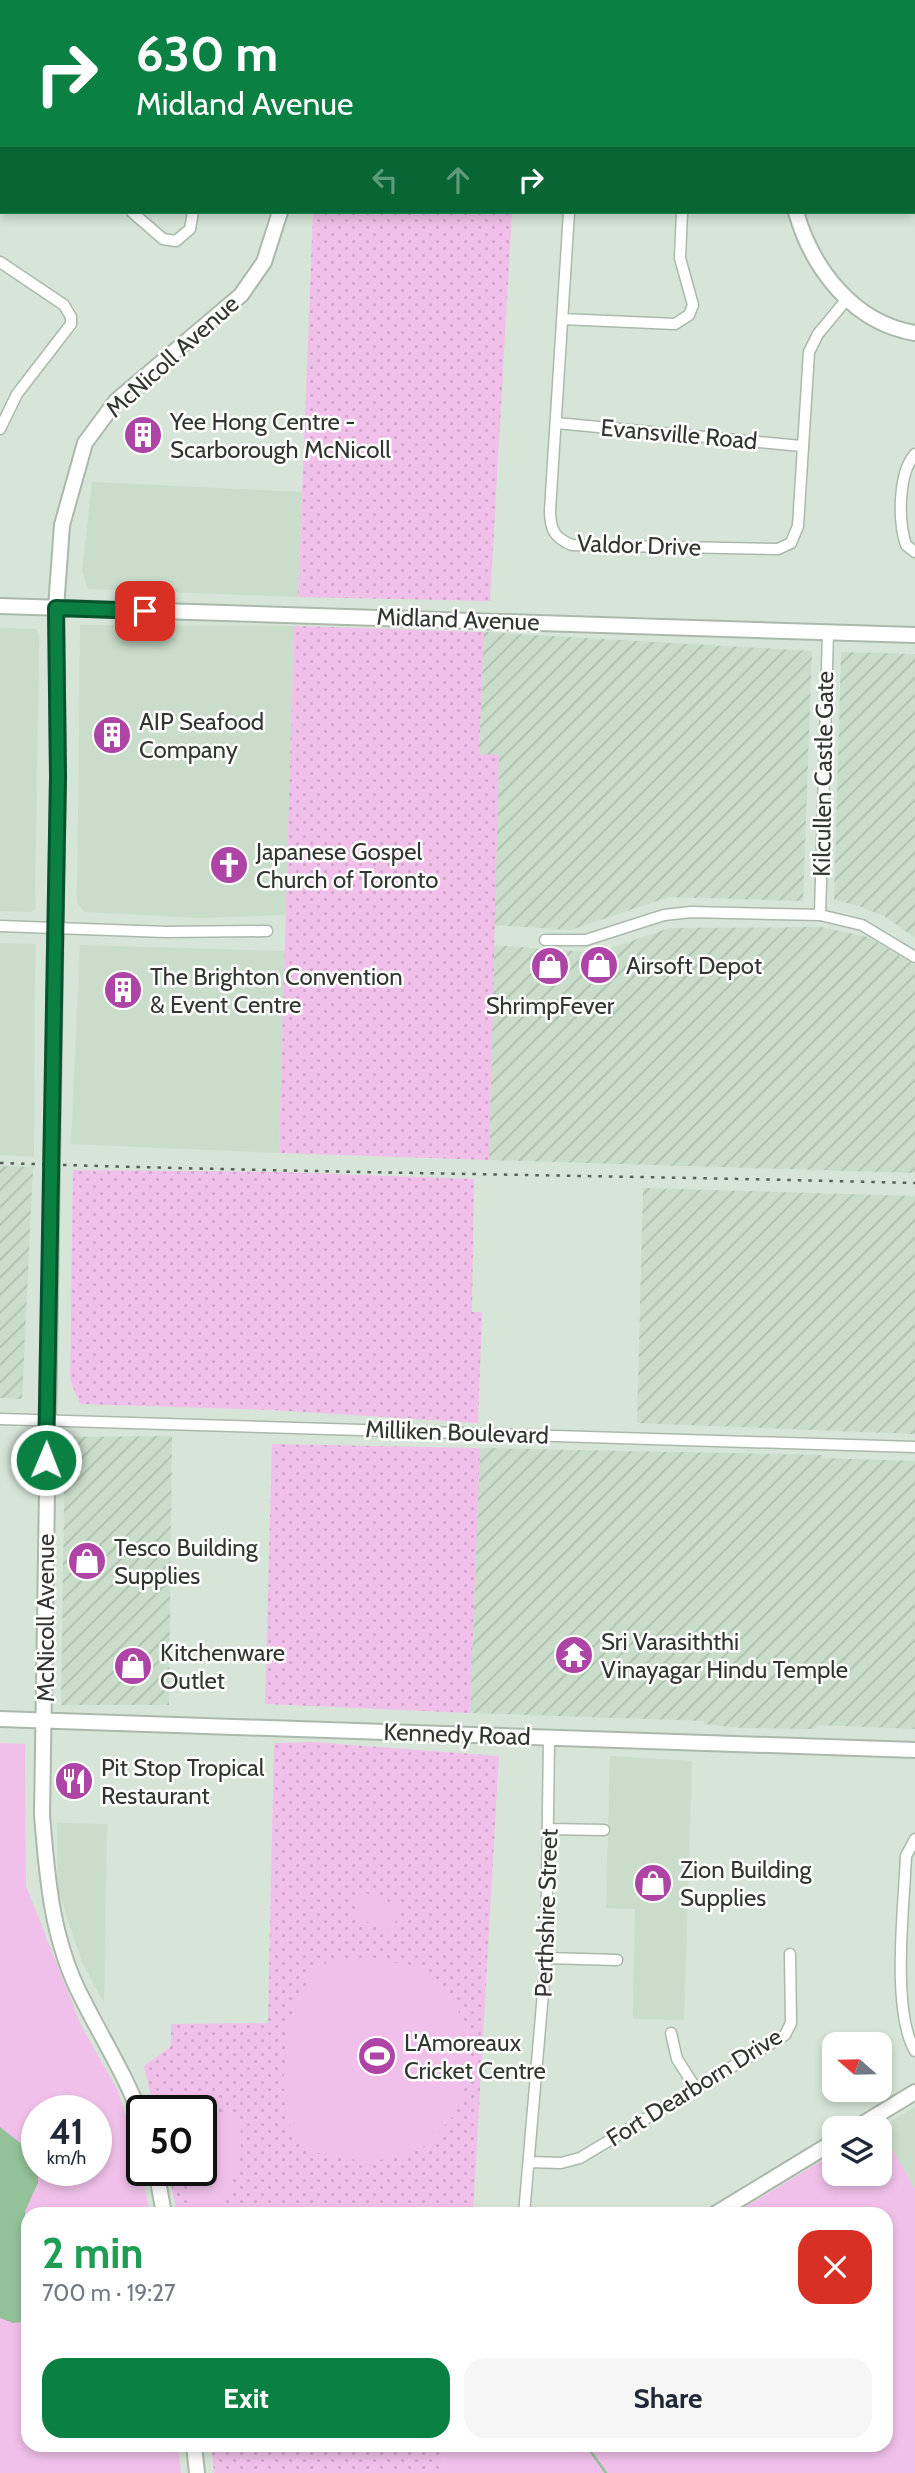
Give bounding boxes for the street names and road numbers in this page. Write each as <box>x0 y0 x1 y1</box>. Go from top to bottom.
street label: McNicoll Avenue <box>100 289 244 423</box>
street label: Evansville Road <box>599 413 759 455</box>
street label: Valdor Drive <box>576 528 702 562</box>
street label: Midland Avenue <box>376 602 540 636</box>
street label: Kilcullen Castle Gate <box>807 671 839 877</box>
street label: Milliken Boulevard <box>365 1414 549 1450</box>
street label: McNicoll Avenue <box>31 1534 60 1702</box>
street label: Kennedy Road <box>383 1717 531 1751</box>
street label: Perthshire Street <box>529 1828 563 1998</box>
street label: Fort Dearborn Drive <box>601 2021 787 2153</box>

